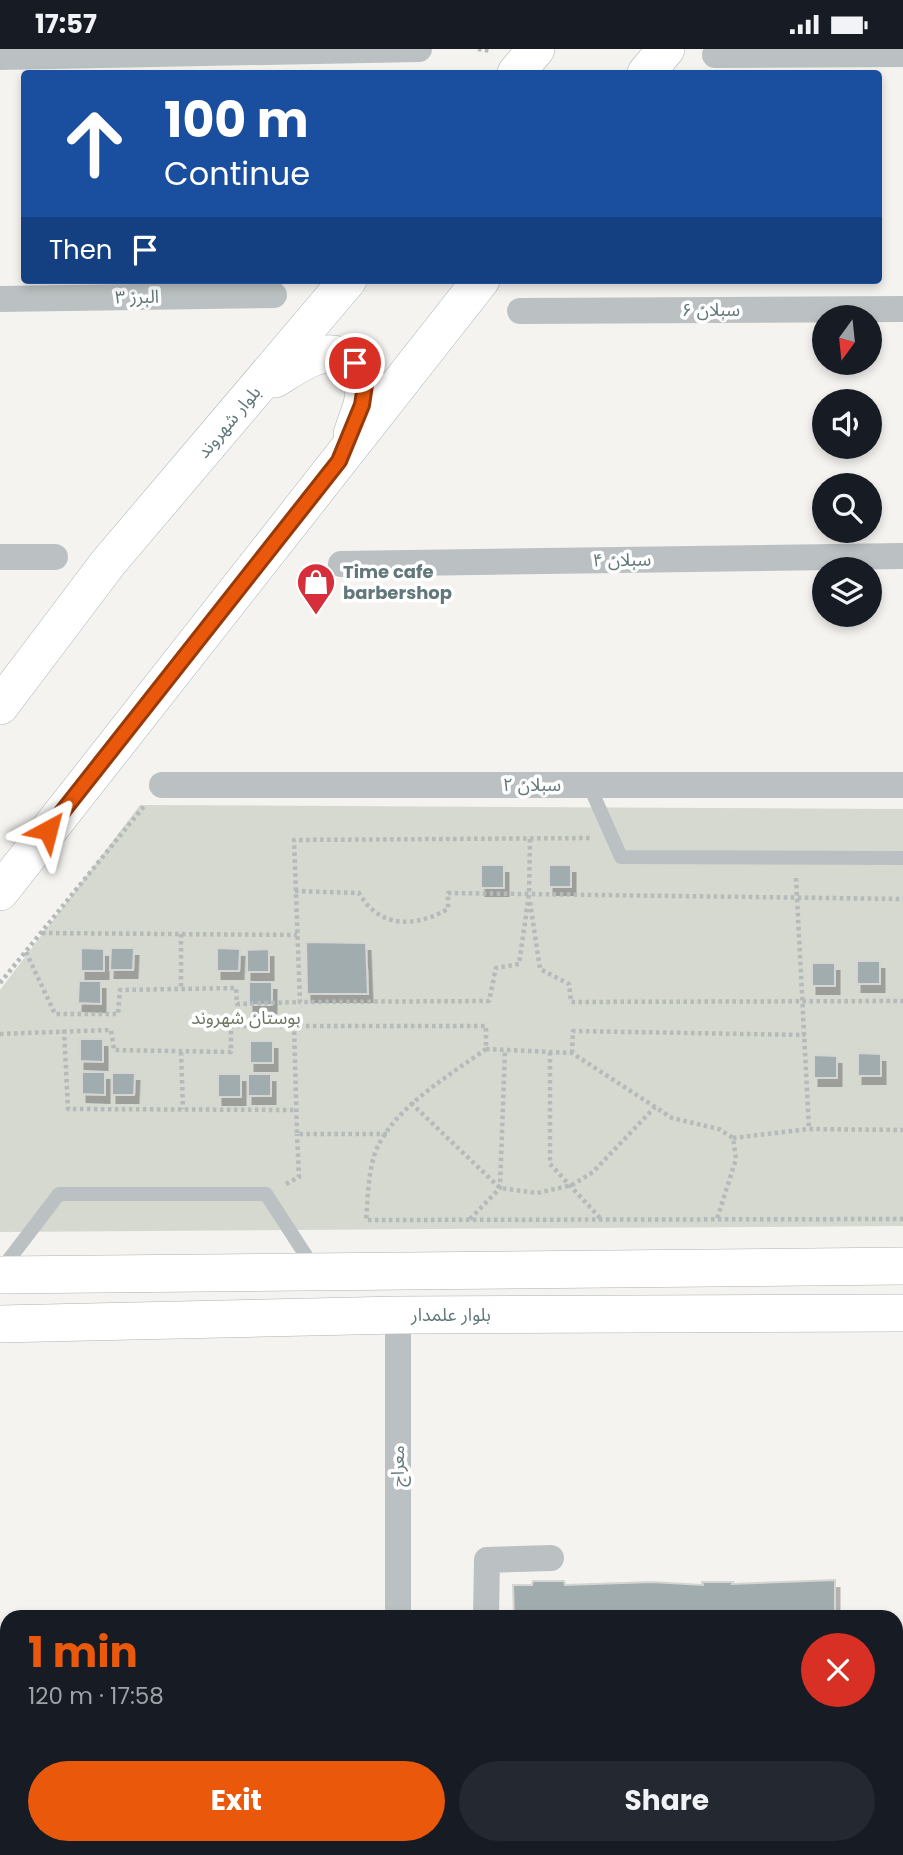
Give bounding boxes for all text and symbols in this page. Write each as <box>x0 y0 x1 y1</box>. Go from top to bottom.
text: 17:57 <box>35 6 97 42</box>
text: 100 m <box>164 86 309 154</box>
icon: ahead <box>49 98 140 189</box>
text: Continue <box>164 151 310 196</box>
icon: arrive <box>126 231 164 269</box>
text: Then <box>49 232 112 268</box>
street label: البرز ۳ <box>115 284 159 309</box>
street label: سبلان ۶ <box>682 297 740 322</box>
north arrow <box>812 305 882 375</box>
map controls <box>812 305 882 627</box>
pin <box>325 333 385 393</box>
icon: arrive <box>336 344 374 382</box>
street label: بلوار شهروند <box>191 380 266 463</box>
button: sound <box>812 389 882 459</box>
button: search <box>812 473 882 543</box>
street label: سبلان ۴ <box>593 546 651 573</box>
button: layers <box>812 557 882 627</box>
place label: Time cafe barbershop <box>343 559 452 605</box>
shop icon: Time cafe barbershop <box>295 561 337 616</box>
street label: سبلان ۲ <box>503 772 561 797</box>
position arrow <box>11 793 85 867</box>
park label: بوستان شهروند <box>191 1005 301 1030</box>
street label: بلوار علمدار <box>410 1302 491 1327</box>
street label: معراج <box>385 1445 411 1487</box>
text: 1 min <box>28 1623 138 1682</box>
button: close <box>801 1633 875 1707</box>
text: 120 m · 17:58 <box>28 1680 164 1712</box>
button: Exit <box>28 1761 445 1841</box>
button: Share <box>459 1761 875 1841</box>

